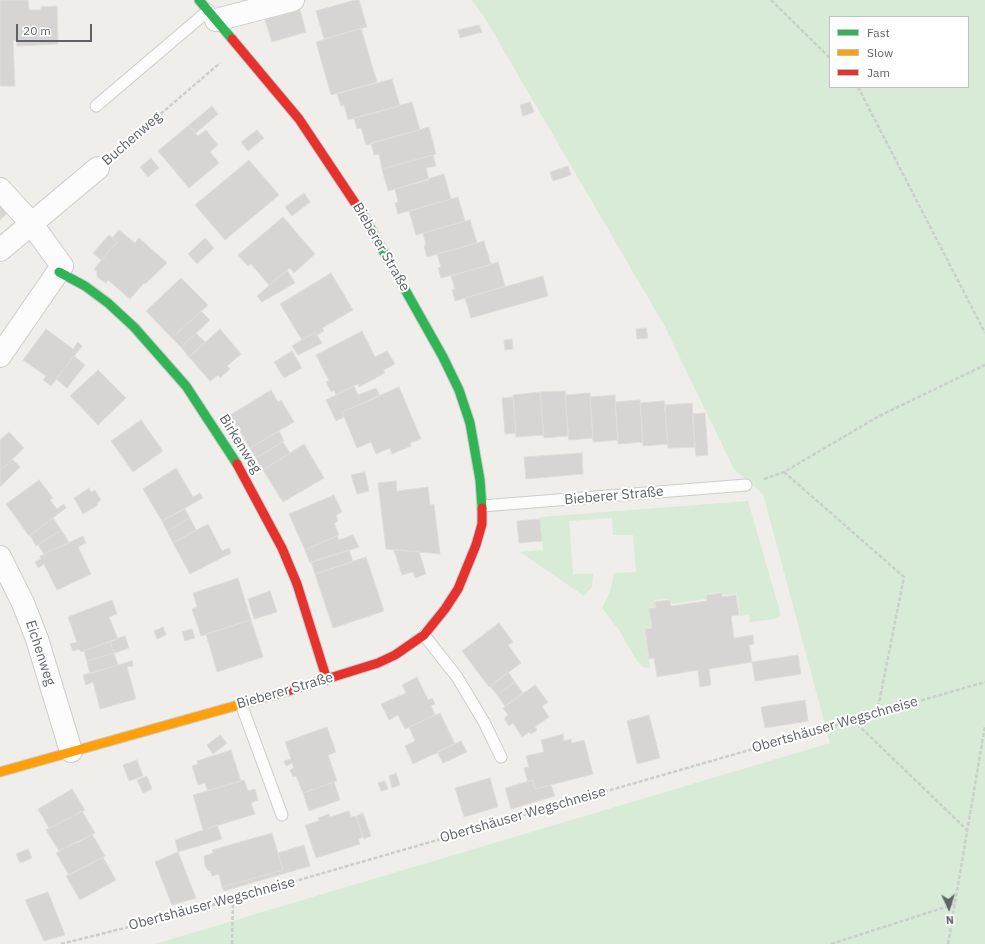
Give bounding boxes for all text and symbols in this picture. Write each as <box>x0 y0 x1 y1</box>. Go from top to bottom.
scale bar <box>18 16 94 42</box>
legend <box>829 16 969 88</box>
text: 20 m <box>23 23 51 38</box>
text: Fast <box>867 25 890 40</box>
text: Slow <box>867 45 893 60</box>
text: Jam <box>867 65 890 80</box>
street label: Buchenweg <box>99 109 165 169</box>
street label: Bieberer Straße <box>349 200 413 294</box>
street label: Birkenweg <box>215 411 265 477</box>
street label: Bieberer Straße <box>564 483 664 509</box>
street label: Eichenweg <box>22 618 58 688</box>
street label: Bieberer Straße <box>235 669 335 713</box>
street label: Obertshäuser Wegschneise <box>750 693 920 757</box>
street label: Obertshäuser Wegschneise <box>438 783 608 847</box>
street label: Obertshäuser Wegschneise <box>127 874 297 934</box>
north arrow <box>929 888 969 928</box>
text: N <box>945 913 954 927</box>

